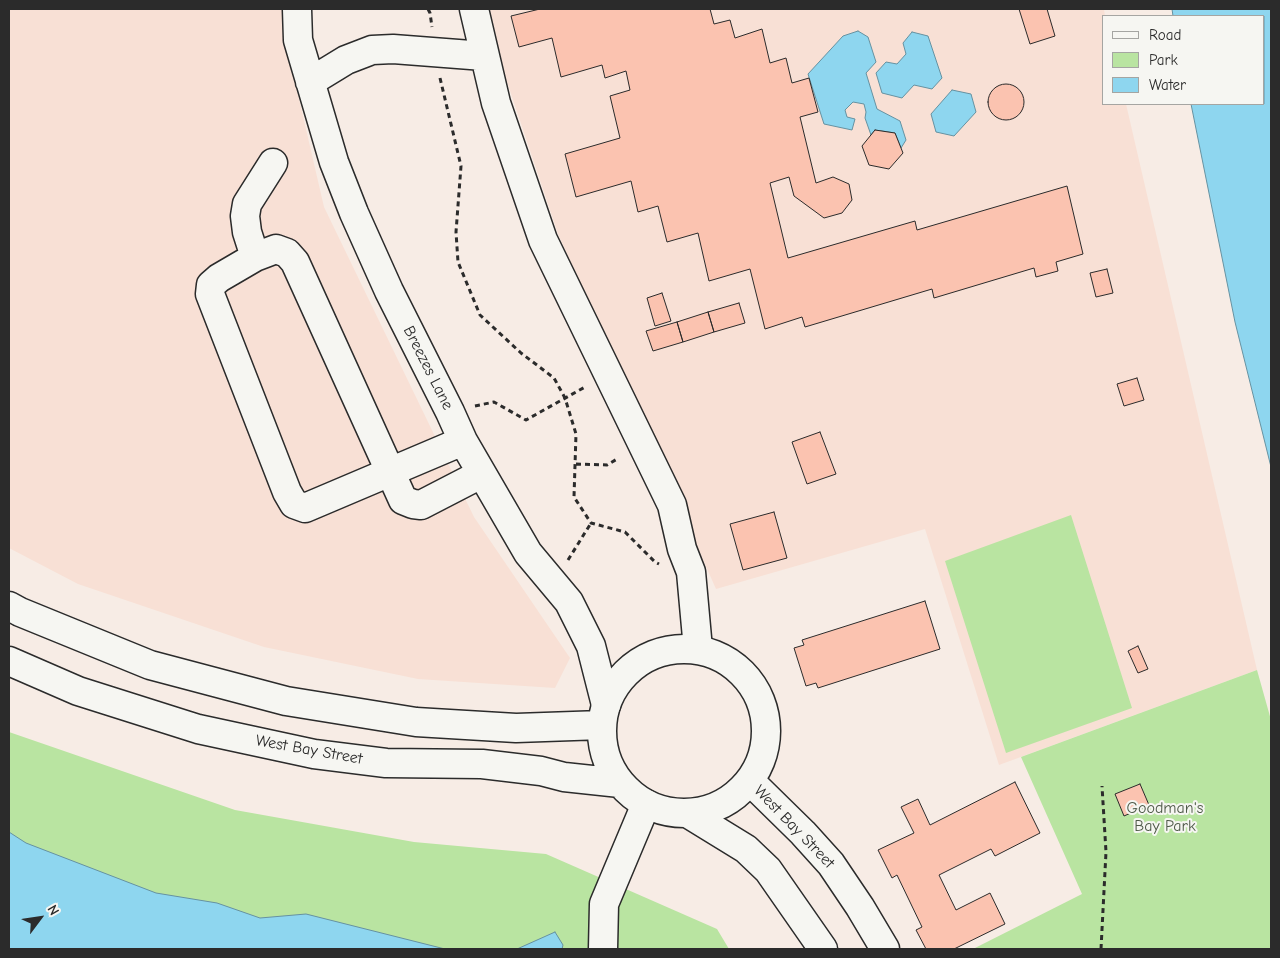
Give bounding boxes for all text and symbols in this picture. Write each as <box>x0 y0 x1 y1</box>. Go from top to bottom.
legend <box>1102 15 1265 105</box>
text: Road <box>1149 26 1181 44</box>
text: Park <box>1149 51 1178 69</box>
text: Water <box>1149 76 1186 94</box>
street label: Breezes Lane <box>399 323 457 413</box>
street label: West Bay Street <box>254 731 364 769</box>
street label: West Bay Street <box>750 781 838 873</box>
park label: Goodman's Bay Park <box>1127 798 1203 836</box>
north arrow <box>15 893 65 943</box>
text: N <box>44 902 63 918</box>

